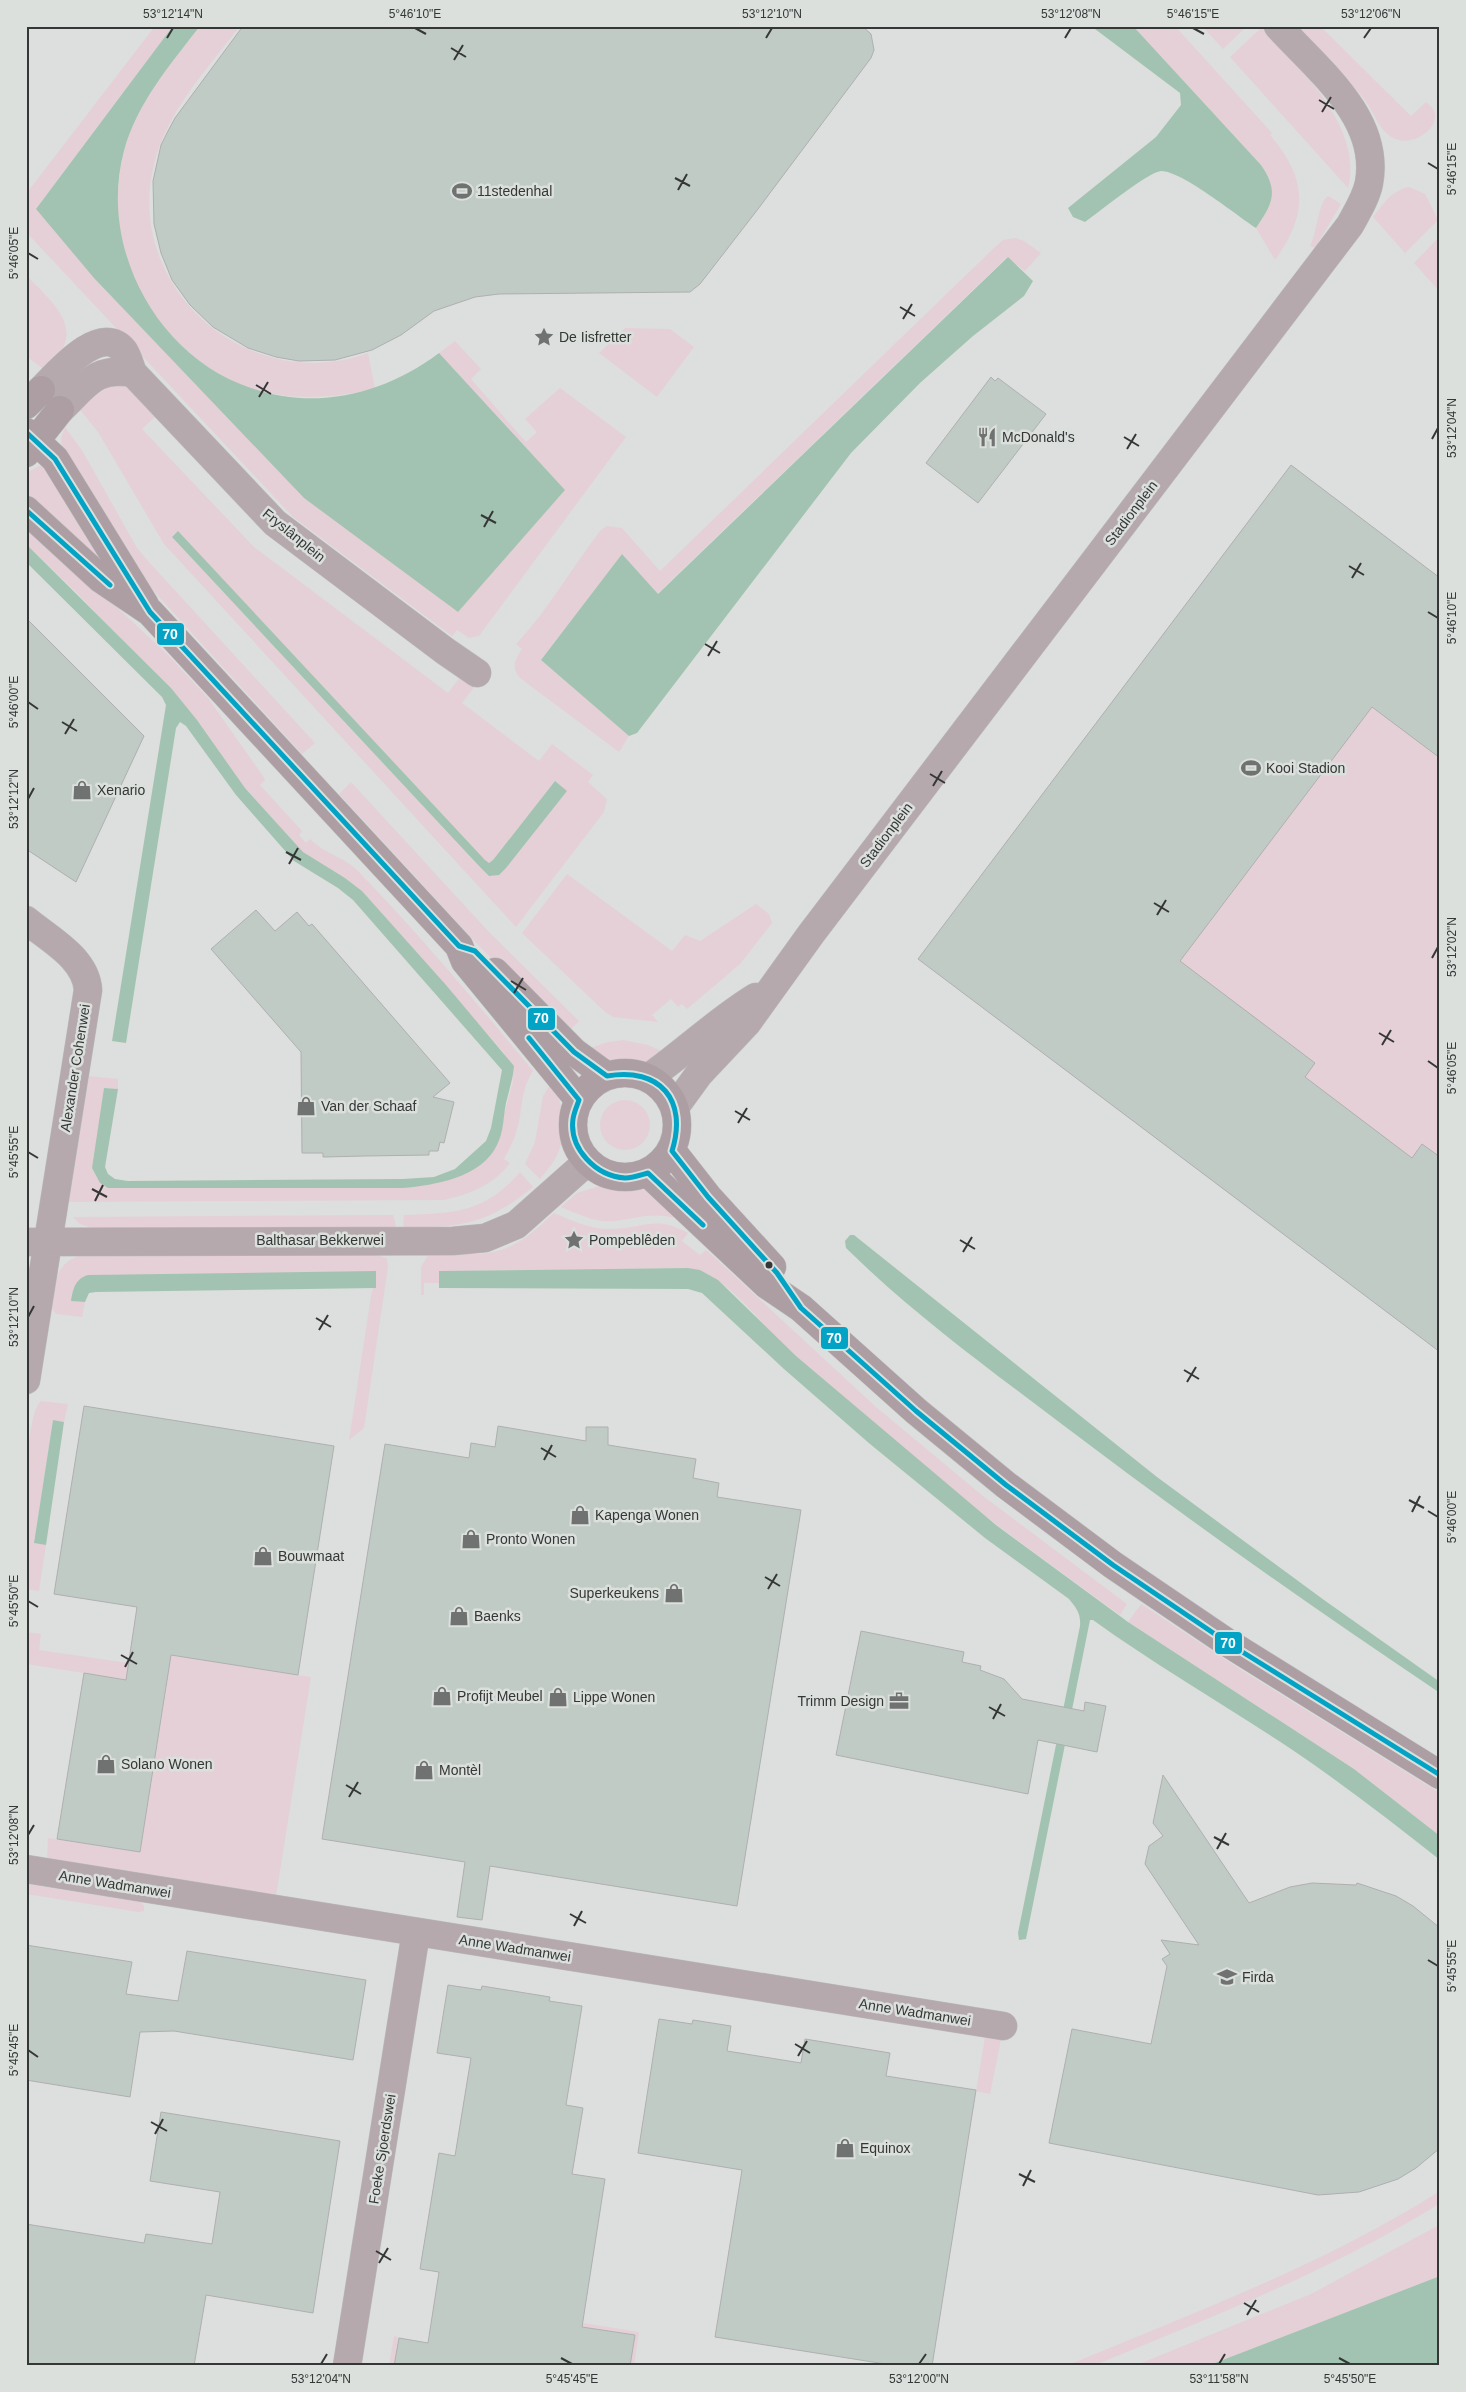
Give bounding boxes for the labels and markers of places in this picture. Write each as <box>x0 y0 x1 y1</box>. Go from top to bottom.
sports icon: 11stedenhal <box>451 180 473 202</box>
place label: 11stedenhal <box>477 183 552 199</box>
place icon: De Iisfretter <box>533 326 555 348</box>
place label: De Iisfretter <box>559 329 632 345</box>
restaurant icon: McDonald's <box>976 426 998 448</box>
place label: McDonald's <box>1002 429 1075 445</box>
sports icon: Kooi Stadion <box>1240 757 1262 779</box>
place label: Kooi Stadion <box>1266 760 1345 776</box>
shop icon: Xenario <box>71 779 93 801</box>
place label: Xenario <box>97 782 145 798</box>
shop icon: Van der Schaaf <box>295 1095 317 1117</box>
place label: Van der Schaaf <box>321 1098 417 1114</box>
place icon: Pompeblêden <box>563 1229 585 1251</box>
place label: Pompeblêden <box>589 1232 675 1248</box>
unlabelled marker <box>764 1260 774 1270</box>
shop icon: Kapenga Wonen <box>569 1504 591 1526</box>
place label: Kapenga Wonen <box>595 1507 699 1523</box>
shop icon: Pronto Wonen <box>460 1528 482 1550</box>
place label: Pronto Wonen <box>486 1531 575 1547</box>
shop icon: Bouwmaat <box>252 1545 274 1567</box>
place label: Bouwmaat <box>278 1548 344 1564</box>
shop icon: Superkeukens <box>663 1582 685 1604</box>
place label: Superkeukens <box>569 1585 659 1601</box>
shop icon: Baenks <box>448 1605 470 1627</box>
place label: Baenks <box>474 1608 521 1624</box>
shop icon: Profijt Meubel <box>431 1685 453 1707</box>
shop icon: Lippe Wonen <box>547 1686 569 1708</box>
place label: Profijt Meubel <box>457 1688 543 1704</box>
place label: Lippe Wonen <box>573 1689 655 1705</box>
office icon: Trimm Design <box>888 1690 910 1712</box>
place label: Trimm Design <box>797 1693 884 1709</box>
shop icon: Solano Wonen <box>95 1753 117 1775</box>
place label: Solano Wonen <box>121 1756 213 1772</box>
shop icon: Montèl <box>413 1759 435 1781</box>
place label: Montèl <box>439 1762 481 1778</box>
school or university icon: Firda <box>1216 1966 1238 1988</box>
place label: Firda <box>1242 1969 1274 1985</box>
shop icon: Equinox <box>834 2137 856 2159</box>
place label: Equinox <box>860 2140 911 2156</box>

